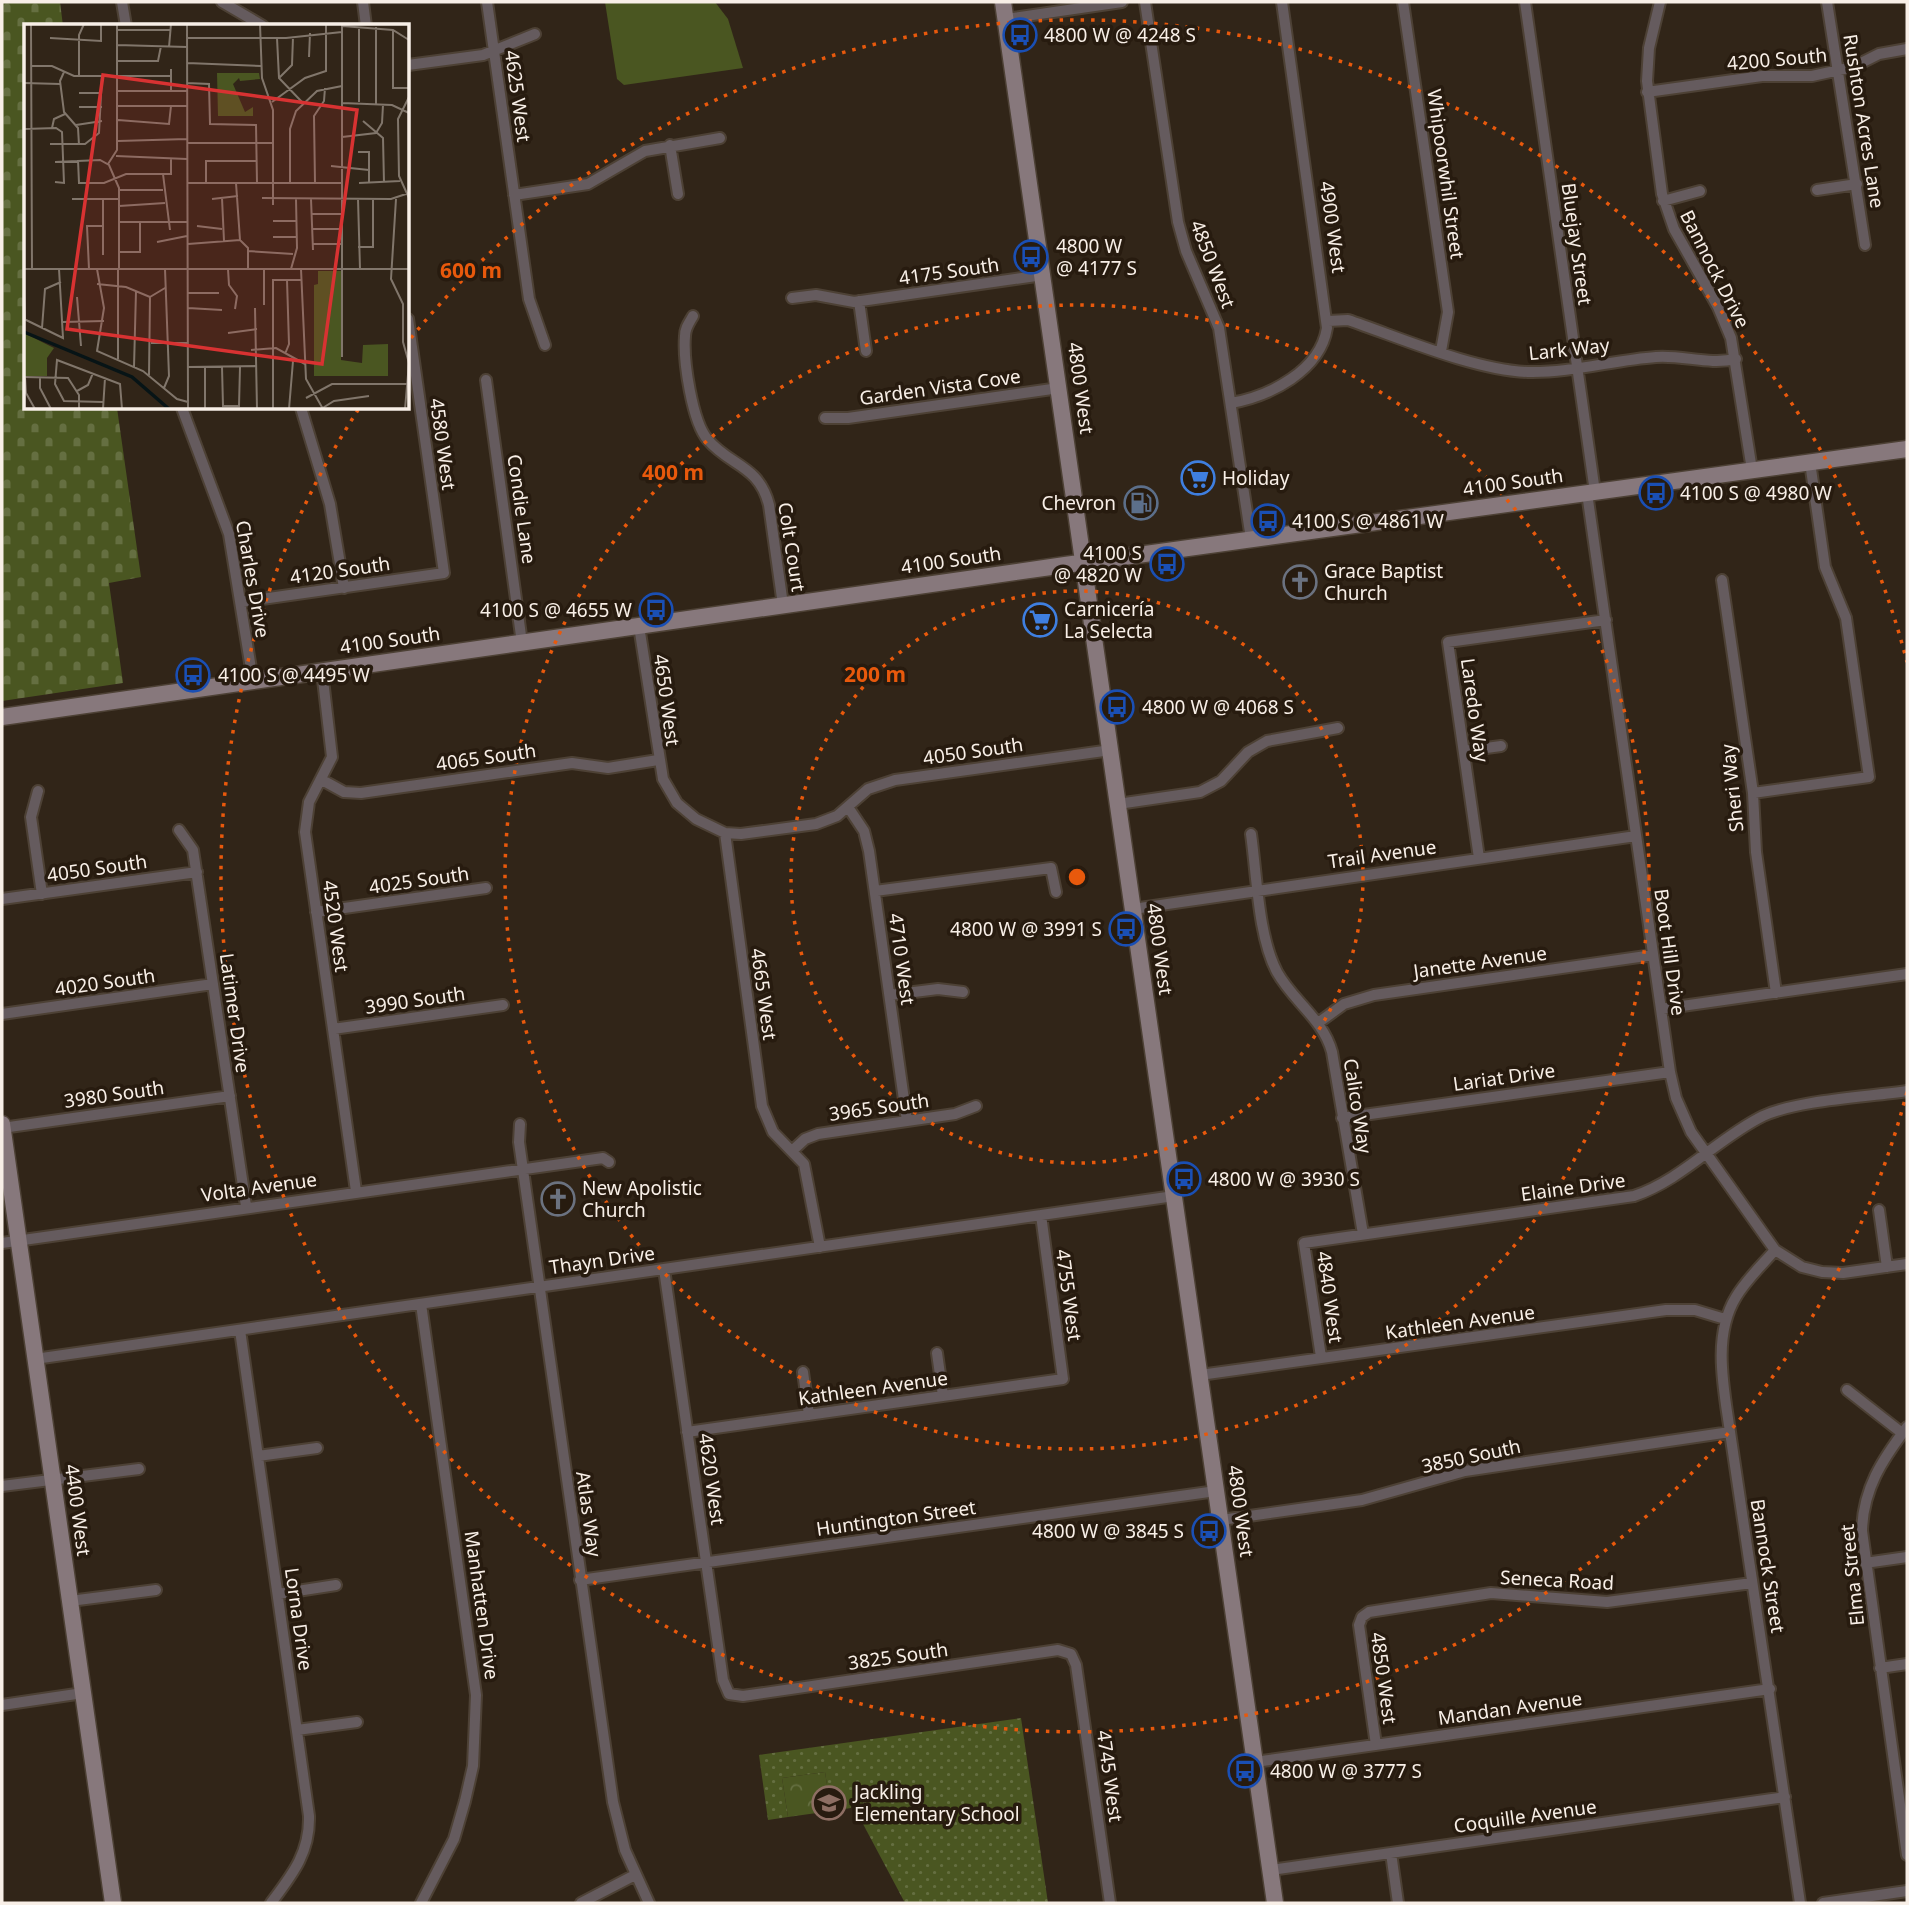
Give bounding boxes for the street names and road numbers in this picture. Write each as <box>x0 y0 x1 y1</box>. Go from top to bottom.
street label: Rushton Acres Lane <box>1837 32 1891 210</box>
street label: 4200 South <box>1726 42 1828 76</box>
street label: 4625 West <box>499 48 537 144</box>
street label: Whipoorwhil Street <box>1421 87 1471 261</box>
street label: 4900 West <box>1314 179 1352 275</box>
street label: Bluejay Street <box>1556 181 1598 307</box>
street label: Bannock Drive <box>1674 206 1756 332</box>
street label: 4850 West <box>1184 216 1242 312</box>
street label: 4175 South <box>897 251 1001 291</box>
street label: Lark Way <box>1527 332 1611 366</box>
street label: 4800 West <box>1062 340 1100 436</box>
street label: Garden Vista Cove <box>858 363 1022 411</box>
street label: 4580 West <box>424 396 462 492</box>
street label: Condie Lane <box>501 452 543 566</box>
street label: 4100 South <box>1461 462 1565 502</box>
street label: Colt Court <box>772 500 812 594</box>
street label: Charles Drive <box>230 518 276 640</box>
street label: 4100 South <box>899 540 1003 580</box>
street label: 4120 South <box>288 550 392 590</box>
street label: 4100 South <box>338 620 442 660</box>
street label: 4650 West <box>648 652 686 748</box>
street label: Laredo Way <box>1455 656 1495 764</box>
street label: 4050 South <box>921 731 1025 771</box>
street label: 4065 South <box>434 737 538 777</box>
street label: Sheri Way <box>1714 742 1750 833</box>
street label: Trail Avenue <box>1326 834 1438 874</box>
street label: 4050 South <box>45 848 149 888</box>
street label: 4025 South <box>367 860 471 900</box>
street label: 4520 West <box>317 878 355 974</box>
street label: Boot Hill Drive <box>1648 887 1692 1017</box>
street label: 4800 West <box>1141 901 1179 997</box>
street label: 4710 West <box>883 911 921 1007</box>
street label: Janette Avenue <box>1410 940 1548 985</box>
street label: 4665 West <box>745 946 783 1042</box>
street label: Latimer Drive <box>214 951 256 1075</box>
street label: 4020 South <box>53 962 157 1002</box>
street label: 3990 South <box>363 980 467 1020</box>
street label: Calico Way <box>1338 1057 1378 1156</box>
street label: Lariat Drive <box>1451 1057 1557 1097</box>
street label: 3980 South <box>62 1074 166 1114</box>
street label: 3965 South <box>827 1087 931 1127</box>
street label: Volta Avenue <box>199 1166 319 1208</box>
street label: Elaine Drive <box>1519 1167 1627 1207</box>
street label: Thayn Drive <box>548 1240 656 1280</box>
street label: 4755 West <box>1050 1247 1088 1343</box>
street label: 4840 West <box>1311 1249 1349 1345</box>
street label: Kathleen Avenue <box>1384 1299 1536 1345</box>
street label: Kathleen Avenue <box>797 1365 949 1411</box>
street label: 4620 West <box>693 1431 731 1527</box>
street label: 3850 South <box>1419 1433 1523 1479</box>
street label: 4400 West <box>59 1462 97 1558</box>
street label: 4800 West <box>1222 1463 1260 1559</box>
street label: Atlas Way <box>570 1469 608 1559</box>
street label: Huntington Street <box>815 1494 978 1542</box>
street label: Bannock Street <box>1745 1497 1791 1635</box>
street label: Elma Street <box>1834 1523 1870 1627</box>
street label: Manhatten Drive <box>459 1529 505 1681</box>
street label: Seneca Road <box>1499 1564 1615 1596</box>
street label: Lorna Drive <box>279 1566 319 1672</box>
street label: 4850 West <box>1365 1630 1403 1726</box>
street label: 3825 South <box>846 1636 950 1676</box>
street label: Mandan Avenue <box>1436 1685 1584 1731</box>
street label: 4745 West <box>1091 1728 1129 1824</box>
street label: Coquille Avenue <box>1452 1793 1598 1839</box>

